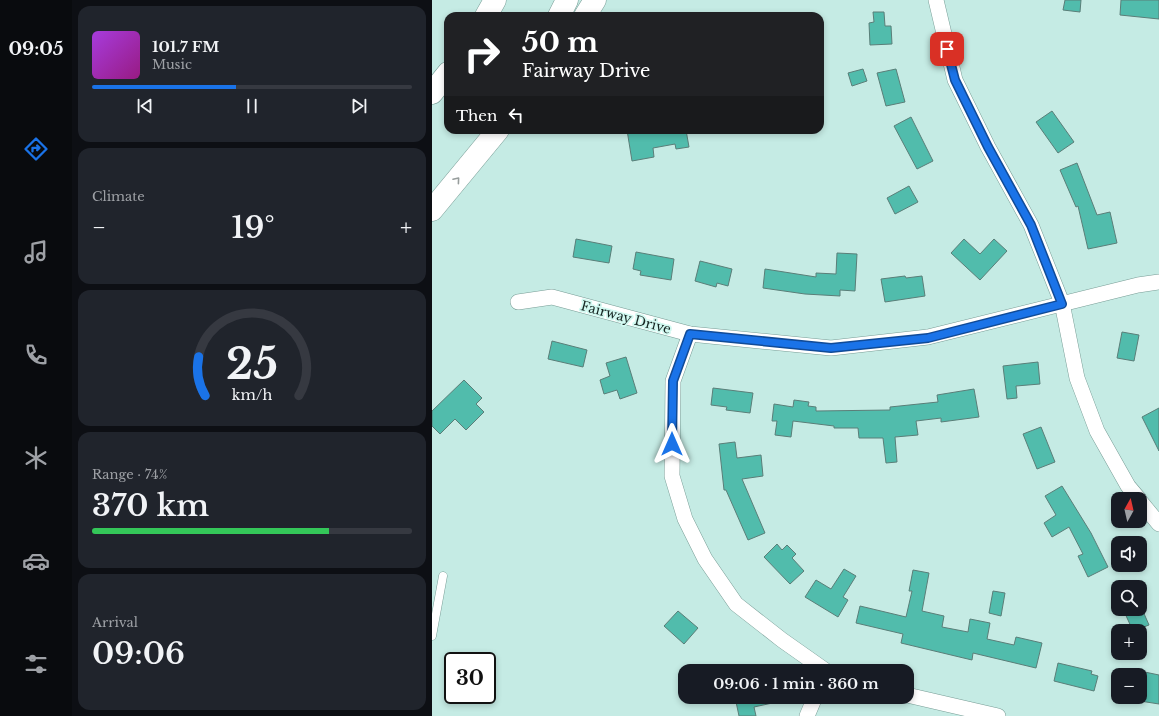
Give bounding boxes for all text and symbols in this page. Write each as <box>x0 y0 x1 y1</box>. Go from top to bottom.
text: 50 m <box>522 25 598 60</box>
icon: right <box>456 28 508 80</box>
pin <box>930 32 964 66</box>
text: 101.7 FM <box>152 37 219 56</box>
text: 09:05 <box>8 38 64 60</box>
icon: arrive <box>936 38 958 60</box>
text: Music <box>152 56 192 73</box>
text: Fairway Drive <box>522 60 650 82</box>
icon: previous <box>134 95 156 117</box>
icon: pause <box>241 95 263 117</box>
icon: next <box>348 95 370 117</box>
icon: left <box>505 104 527 126</box>
text: Then <box>456 106 497 125</box>
icon: directions <box>22 135 50 163</box>
one-way arrow <box>452 177 459 184</box>
text: Climate <box>92 188 145 205</box>
text: 19° <box>231 209 275 246</box>
text: − <box>92 214 106 241</box>
text: + <box>400 214 412 241</box>
icon: music <box>22 238 50 266</box>
street label: Fairway Drive <box>579 297 673 338</box>
text: 25 <box>226 339 278 390</box>
icon: phone <box>22 341 50 369</box>
text: km/h <box>232 386 272 404</box>
position arrow <box>651 423 693 465</box>
icon: climate <box>22 444 50 472</box>
text: Range · 74% <box>92 466 167 483</box>
text: 370 km <box>92 487 209 524</box>
north arrow <box>1111 492 1147 528</box>
map controls <box>1111 492 1147 704</box>
button: sound <box>1111 536 1147 572</box>
icon: car <box>22 547 50 575</box>
button: search <box>1111 580 1147 616</box>
text: Arrival <box>92 614 138 631</box>
button: + <box>1111 624 1147 660</box>
text: 09:06 <box>92 635 185 672</box>
icon: filters <box>22 650 50 678</box>
speed limit sign: 30 <box>444 652 496 704</box>
button: − <box>1111 668 1147 704</box>
text: 09:06 · 1 min · 360 m <box>713 674 879 693</box>

